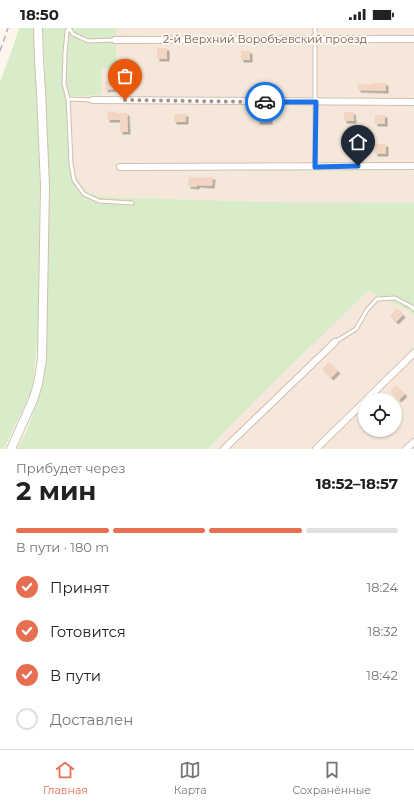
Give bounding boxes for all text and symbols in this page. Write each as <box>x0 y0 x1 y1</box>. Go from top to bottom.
text: 18:50 <box>20 5 59 24</box>
street label: 2-й Верхний Воробъевский проезд <box>163 32 367 46</box>
pin <box>108 59 142 100</box>
icon: bag <box>114 65 136 87</box>
courier <box>245 82 285 122</box>
icon: car <box>254 91 276 113</box>
pin <box>341 125 375 166</box>
icon: home <box>347 131 369 153</box>
map controls <box>358 393 402 437</box>
button: locate <box>358 393 402 437</box>
text: Прибудет через <box>16 460 125 476</box>
text: 18:52–18:57 <box>316 474 398 493</box>
text: 2 мин <box>16 475 96 507</box>
text: В пути · 180 m <box>16 539 109 555</box>
icon: check <box>16 576 38 598</box>
text: Принят <box>50 578 109 597</box>
text: 18:24 <box>367 579 398 595</box>
icon: check <box>16 620 38 642</box>
text: Готовится <box>50 622 126 641</box>
text: 18:32 <box>368 623 398 639</box>
icon: check <box>16 664 38 686</box>
text: В пути <box>50 666 101 685</box>
text: 18:42 <box>366 667 398 683</box>
text: Доставлен <box>50 710 133 729</box>
tab: Главная <box>43 759 88 797</box>
tab: Карта <box>174 759 207 797</box>
tab: Сохранённые <box>292 759 371 797</box>

